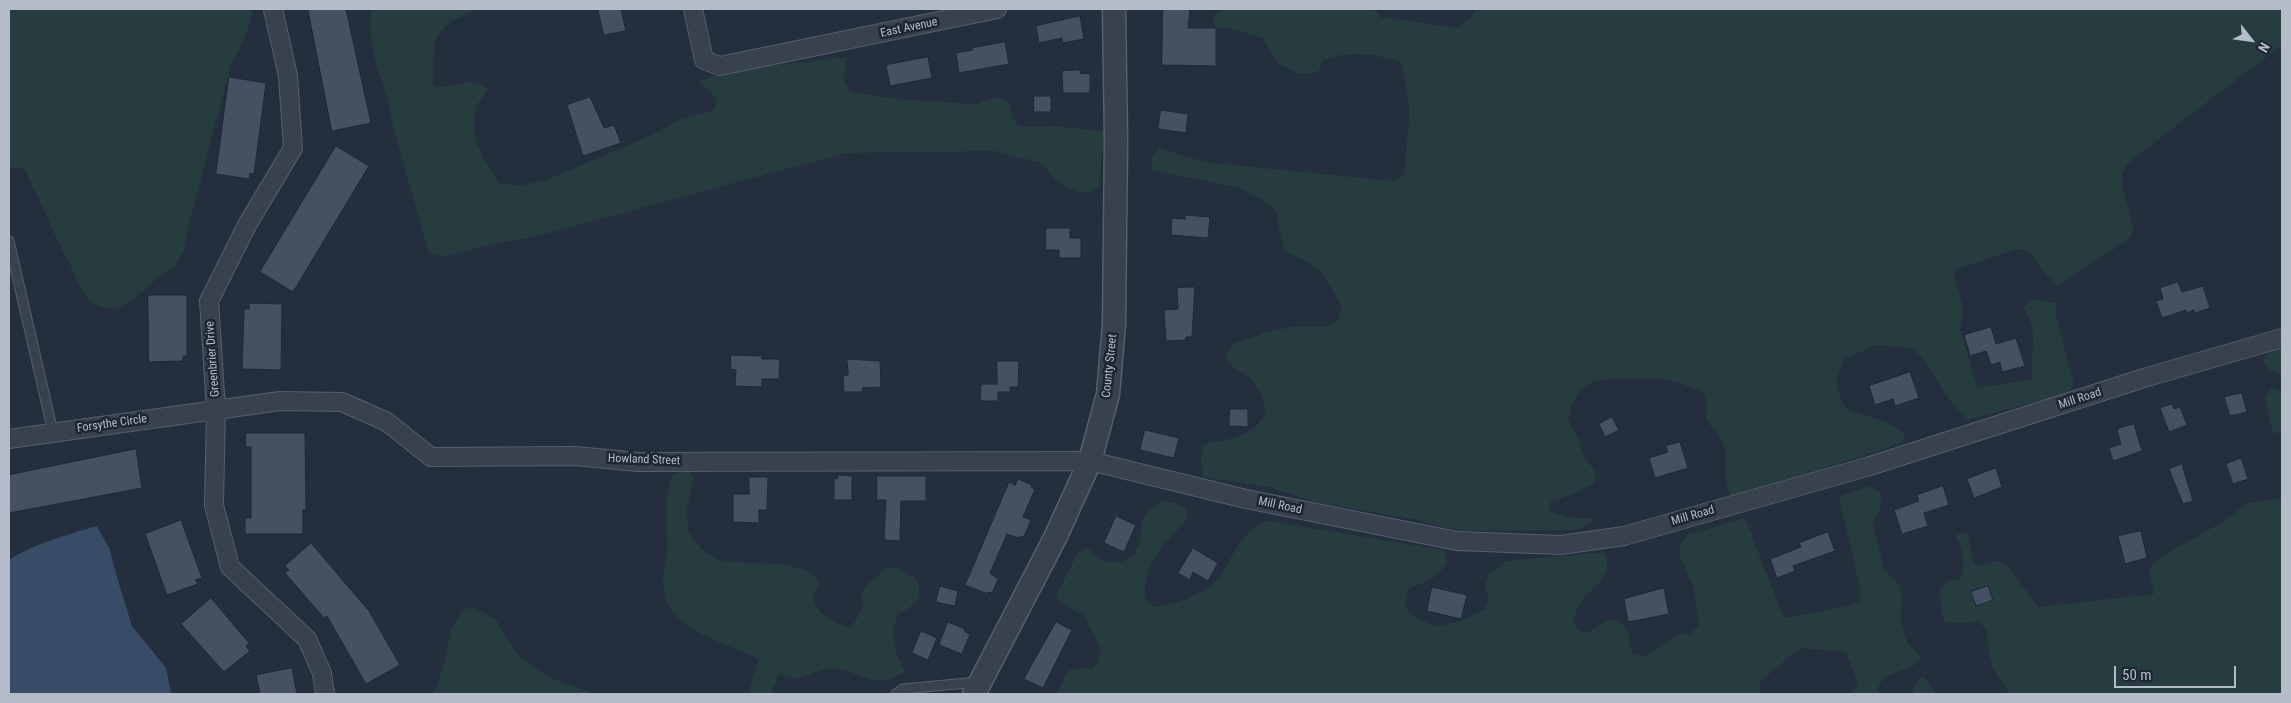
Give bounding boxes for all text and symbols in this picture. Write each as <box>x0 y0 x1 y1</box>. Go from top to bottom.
street label: East Avenue <box>879 15 939 41</box>
north arrow <box>2226 15 2276 65</box>
text: N <box>2255 40 2273 55</box>
street label: Greenbrier Drive <box>203 321 223 397</box>
street label: County Street <box>1100 333 1120 399</box>
street label: Mill Road <box>2057 385 2103 413</box>
street label: Forsythe Circle <box>76 412 148 436</box>
street label: Howland Street <box>608 452 680 468</box>
street label: Mill Road <box>1257 494 1303 518</box>
street label: Mill Road <box>1670 503 1716 529</box>
scale bar <box>2116 656 2238 688</box>
text: 50 m <box>2122 666 2152 684</box>

